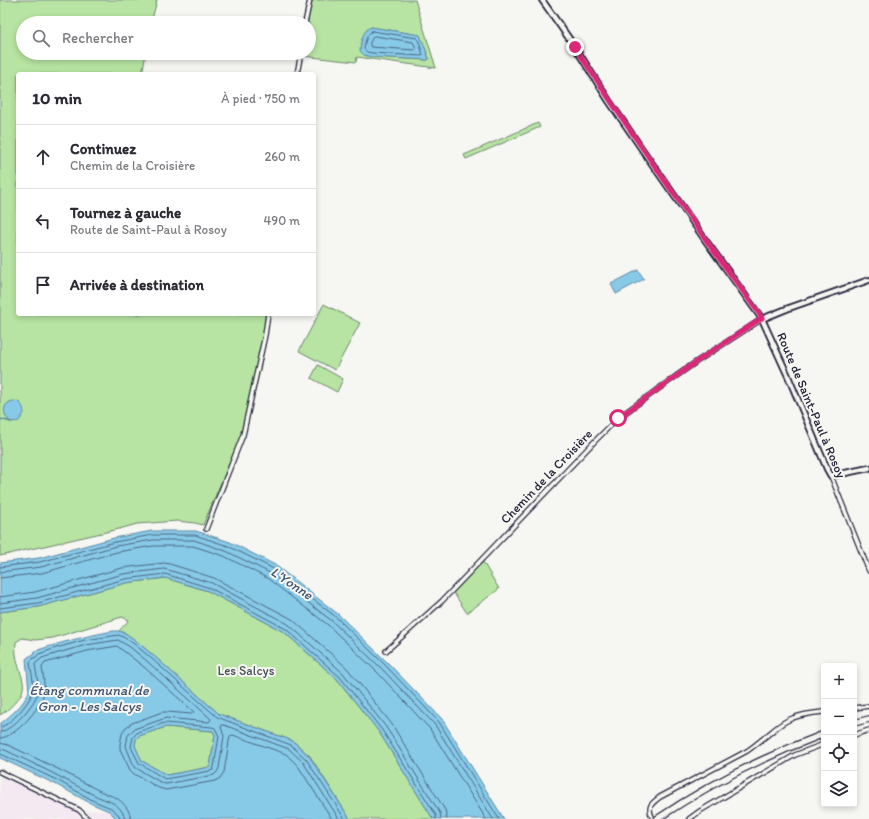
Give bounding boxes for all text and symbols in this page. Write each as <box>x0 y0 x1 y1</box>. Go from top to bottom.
search box <box>16 16 316 60</box>
icon: search <box>30 27 52 49</box>
text: Rechercher <box>62 29 134 47</box>
route end <box>566 38 584 56</box>
text: 10 min <box>32 88 82 108</box>
text: À pied · 750 m <box>221 91 300 106</box>
text: Continuez <box>70 140 136 158</box>
icon: ahead <box>32 146 54 168</box>
text: 260 m <box>264 149 300 164</box>
text: Chemin de la Croisière <box>70 158 195 173</box>
text: Tournez à gauche <box>70 204 181 222</box>
icon: left <box>32 210 54 232</box>
text: 490 m <box>264 213 300 228</box>
text: Route de Saint-Paul à Rosoy <box>70 222 227 237</box>
icon: arrive <box>32 274 54 296</box>
text: Arrivée à destination <box>70 276 204 294</box>
street label: Route de Saint-Paul à Rosoy <box>774 330 849 480</box>
route start <box>609 409 627 427</box>
street label: Chemin de la Croisière <box>497 426 595 527</box>
water label: L'Yonne <box>268 563 317 604</box>
park label: Les Salcys <box>218 663 275 678</box>
map controls <box>821 663 857 807</box>
button: + <box>821 663 857 699</box>
water label: Étang communal de Gron - Les Salcys <box>29 682 150 715</box>
button: − <box>821 699 857 735</box>
button: locate <box>821 735 857 771</box>
button: layers <box>821 771 857 807</box>

